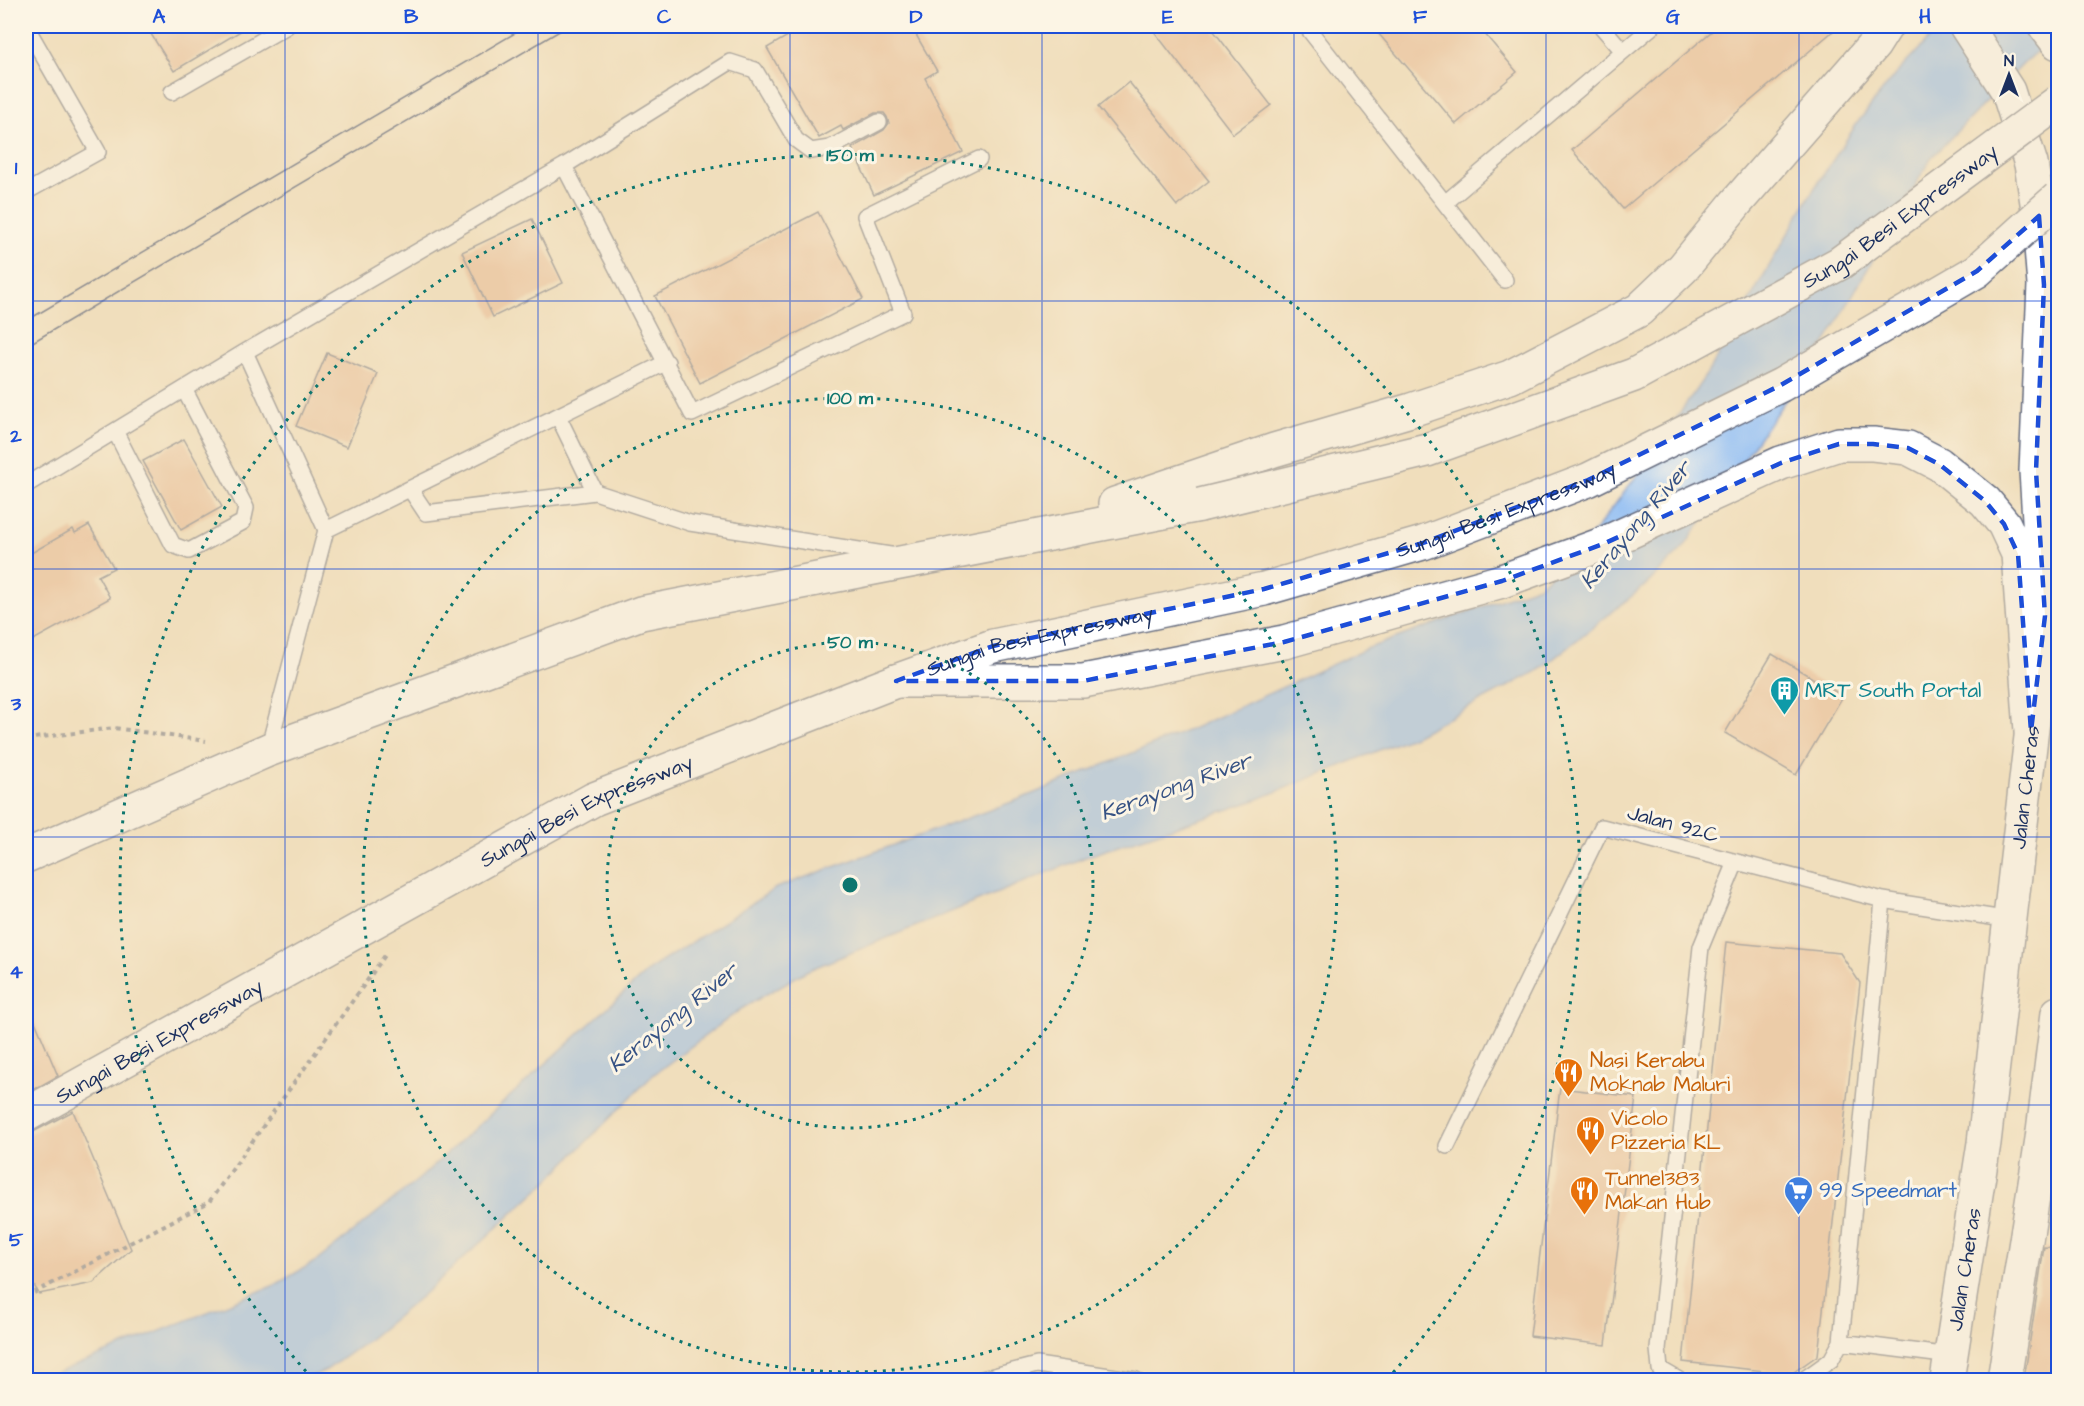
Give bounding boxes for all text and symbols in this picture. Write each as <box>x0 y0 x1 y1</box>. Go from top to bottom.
text: A <box>153 3 166 31</box>
text: B <box>404 3 419 31</box>
text: C <box>657 3 672 31</box>
text: D <box>910 3 923 31</box>
text: E <box>1162 3 1174 31</box>
text: F <box>1413 3 1428 31</box>
text: G <box>1666 3 1680 31</box>
text: H <box>1919 3 1931 31</box>
north arrow <box>1979 45 2039 105</box>
text: N <box>2004 50 2014 72</box>
street label: Sungai Besi Expressway <box>1797 137 2005 295</box>
text: 150 m <box>826 143 875 168</box>
text: 1 <box>15 154 18 182</box>
text: 100 m <box>827 386 874 411</box>
text: 2 <box>9 422 22 450</box>
water label: Kerayong River <box>1573 452 1701 596</box>
street label: Sungai Besi Expressway <box>1393 454 1622 565</box>
street label: Sungai Besi Expressway <box>922 598 1157 683</box>
text: 50 m <box>827 630 874 655</box>
building icon: MRT South Portal <box>1768 674 1800 716</box>
place label: MRT South Portal <box>1805 676 1981 705</box>
text: 3 <box>10 690 22 718</box>
street label: Jalan Cheras <box>2004 724 2047 851</box>
water label: Kerayong River <box>1096 744 1259 830</box>
street label: Sungai Besi Expressway <box>474 747 698 874</box>
street label: Jalan 92C <box>1624 798 1722 850</box>
centre of rings <box>840 875 860 895</box>
water label: Kerayong River <box>602 954 747 1081</box>
text: 4 <box>9 958 23 986</box>
street label: Sungai Besi Expressway <box>50 971 269 1111</box>
place label: Nasi Kerabu Moknab Maluri <box>1590 1046 1730 1099</box>
restaurant icon: Nasi Kerabu Moknab Maluri <box>1553 1056 1585 1098</box>
place label: Vicolo Pizzeria KL <box>1611 1104 1721 1157</box>
restaurant icon: Vicolo Pizzeria KL <box>1574 1114 1606 1156</box>
place label: Tunnel383 Makan Hub <box>1605 1164 1711 1217</box>
restaurant icon: Tunnel383 Makan Hub <box>1568 1174 1600 1216</box>
supermarket icon: 99 Speedmart <box>1782 1174 1814 1216</box>
place label: 99 Speedmart <box>1819 1176 1958 1206</box>
street label: Jalan Cheras <box>1940 1206 1988 1333</box>
text: 5 <box>9 1226 24 1254</box>

